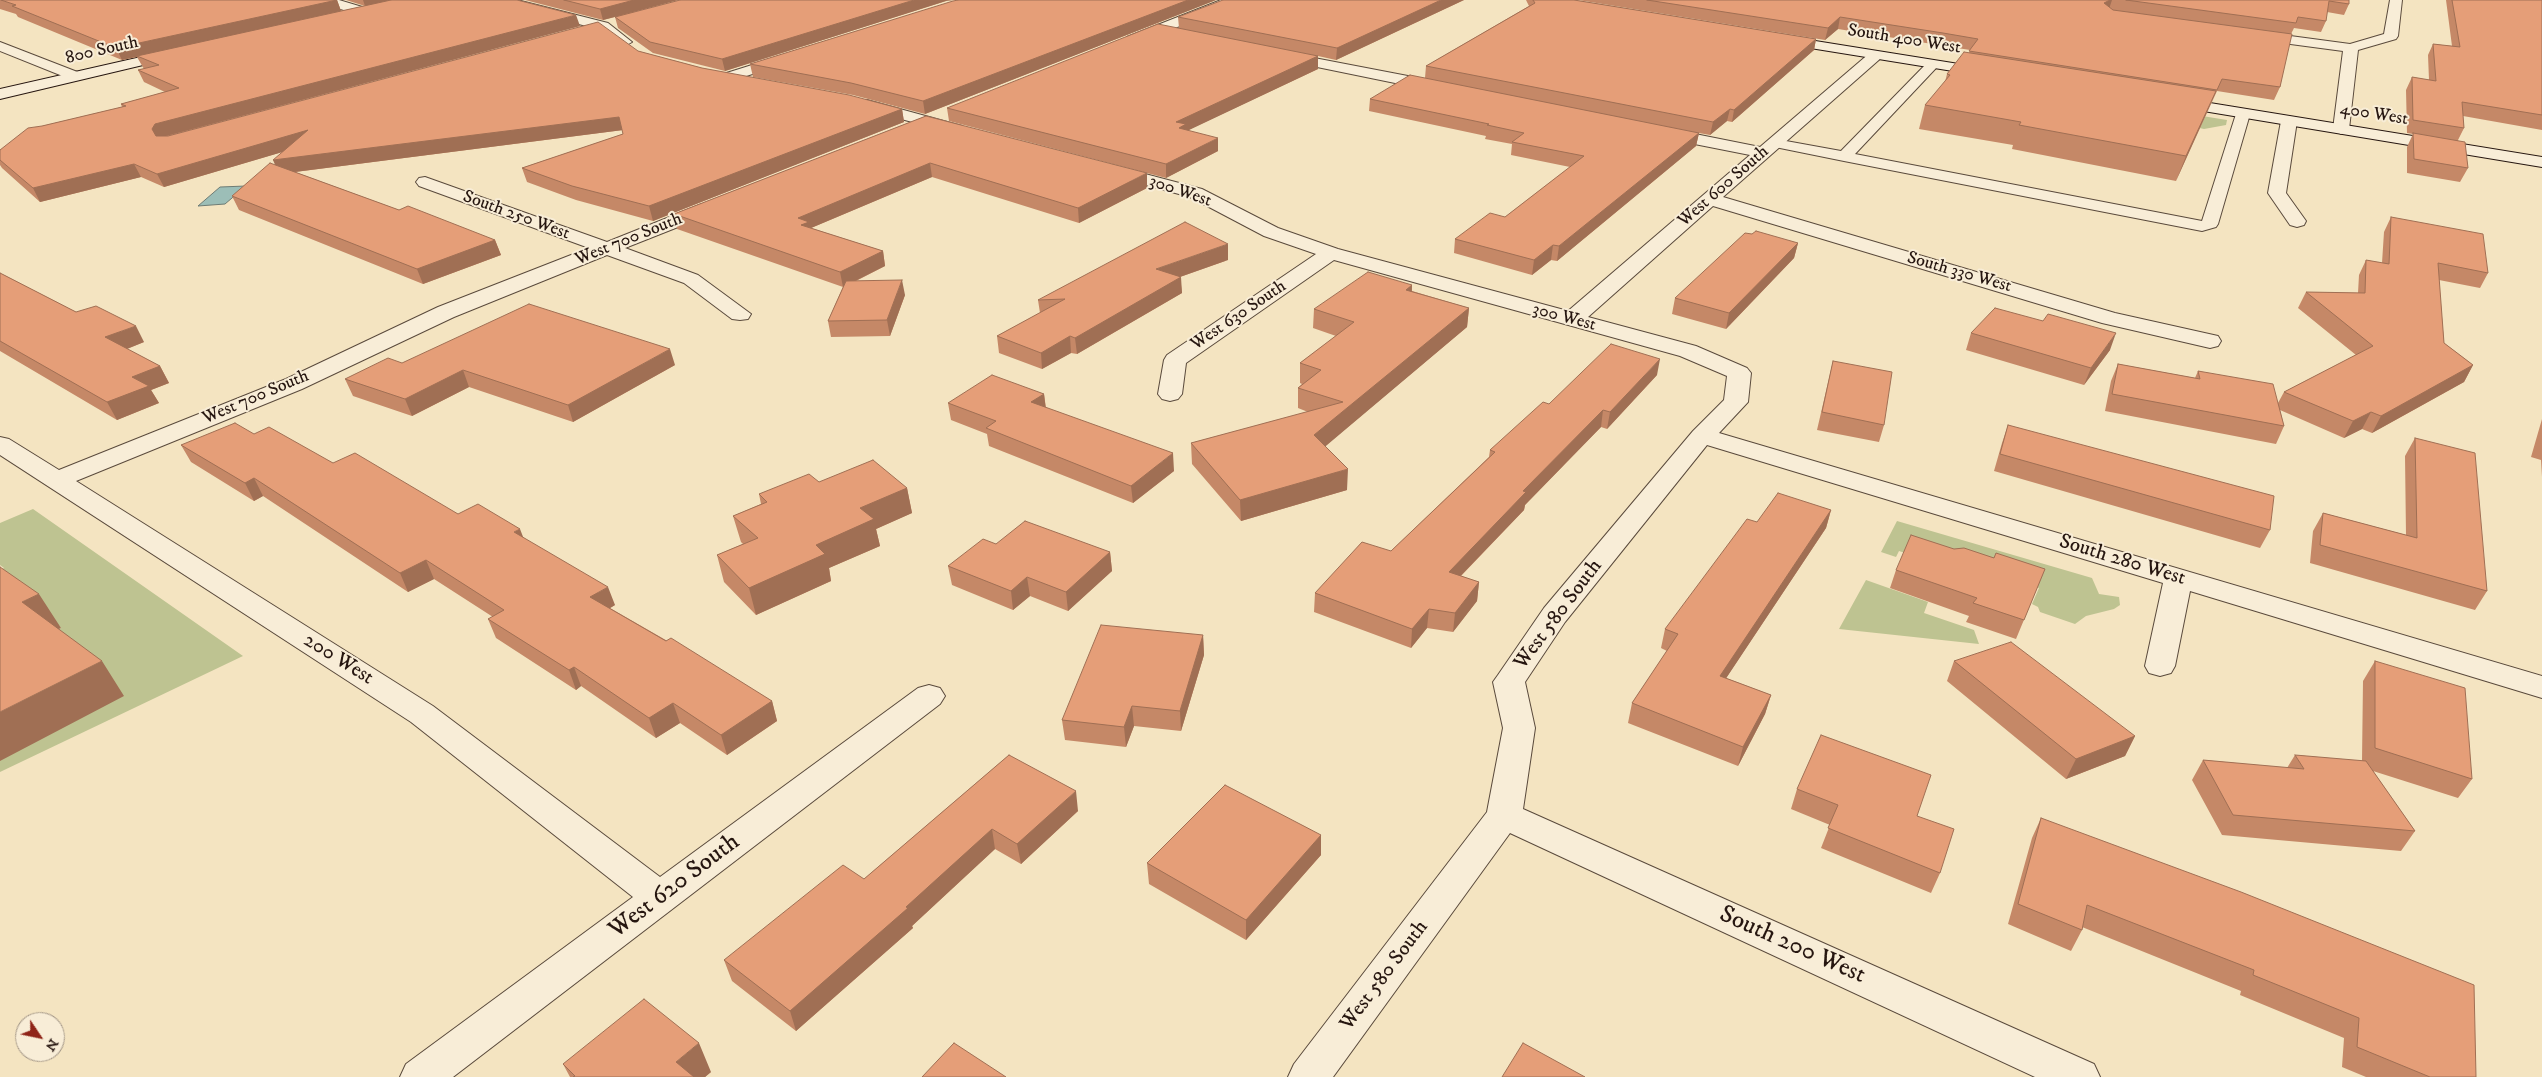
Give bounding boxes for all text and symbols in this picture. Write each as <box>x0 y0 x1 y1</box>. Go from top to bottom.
street label: South 400 West <box>1846 20 1962 60</box>
street label: 800 South <box>63 32 141 70</box>
street label: 400 West <box>2339 99 2409 131</box>
street label: West 600 South <box>1674 142 1774 232</box>
street label: 300 West <box>1146 171 1214 213</box>
street label: South 250 West <box>460 187 572 245</box>
street label: West 700 South <box>572 209 686 271</box>
street label: South 330 West <box>1904 248 2014 298</box>
street label: West 630 South <box>1187 276 1291 356</box>
street label: 300 West <box>1530 299 1598 337</box>
street label: West 700 South <box>200 366 312 430</box>
street label: South 280 West <box>2056 530 2188 592</box>
street label: West 580 South <box>1510 555 1608 675</box>
street label: 200 West <box>298 629 378 691</box>
street label: West 620 South <box>604 828 746 946</box>
street label: South 200 West <box>1714 900 1870 992</box>
street label: West 580 South <box>1336 916 1434 1036</box>
north arrow <box>15 1012 65 1062</box>
text: N <box>41 1035 62 1055</box>

